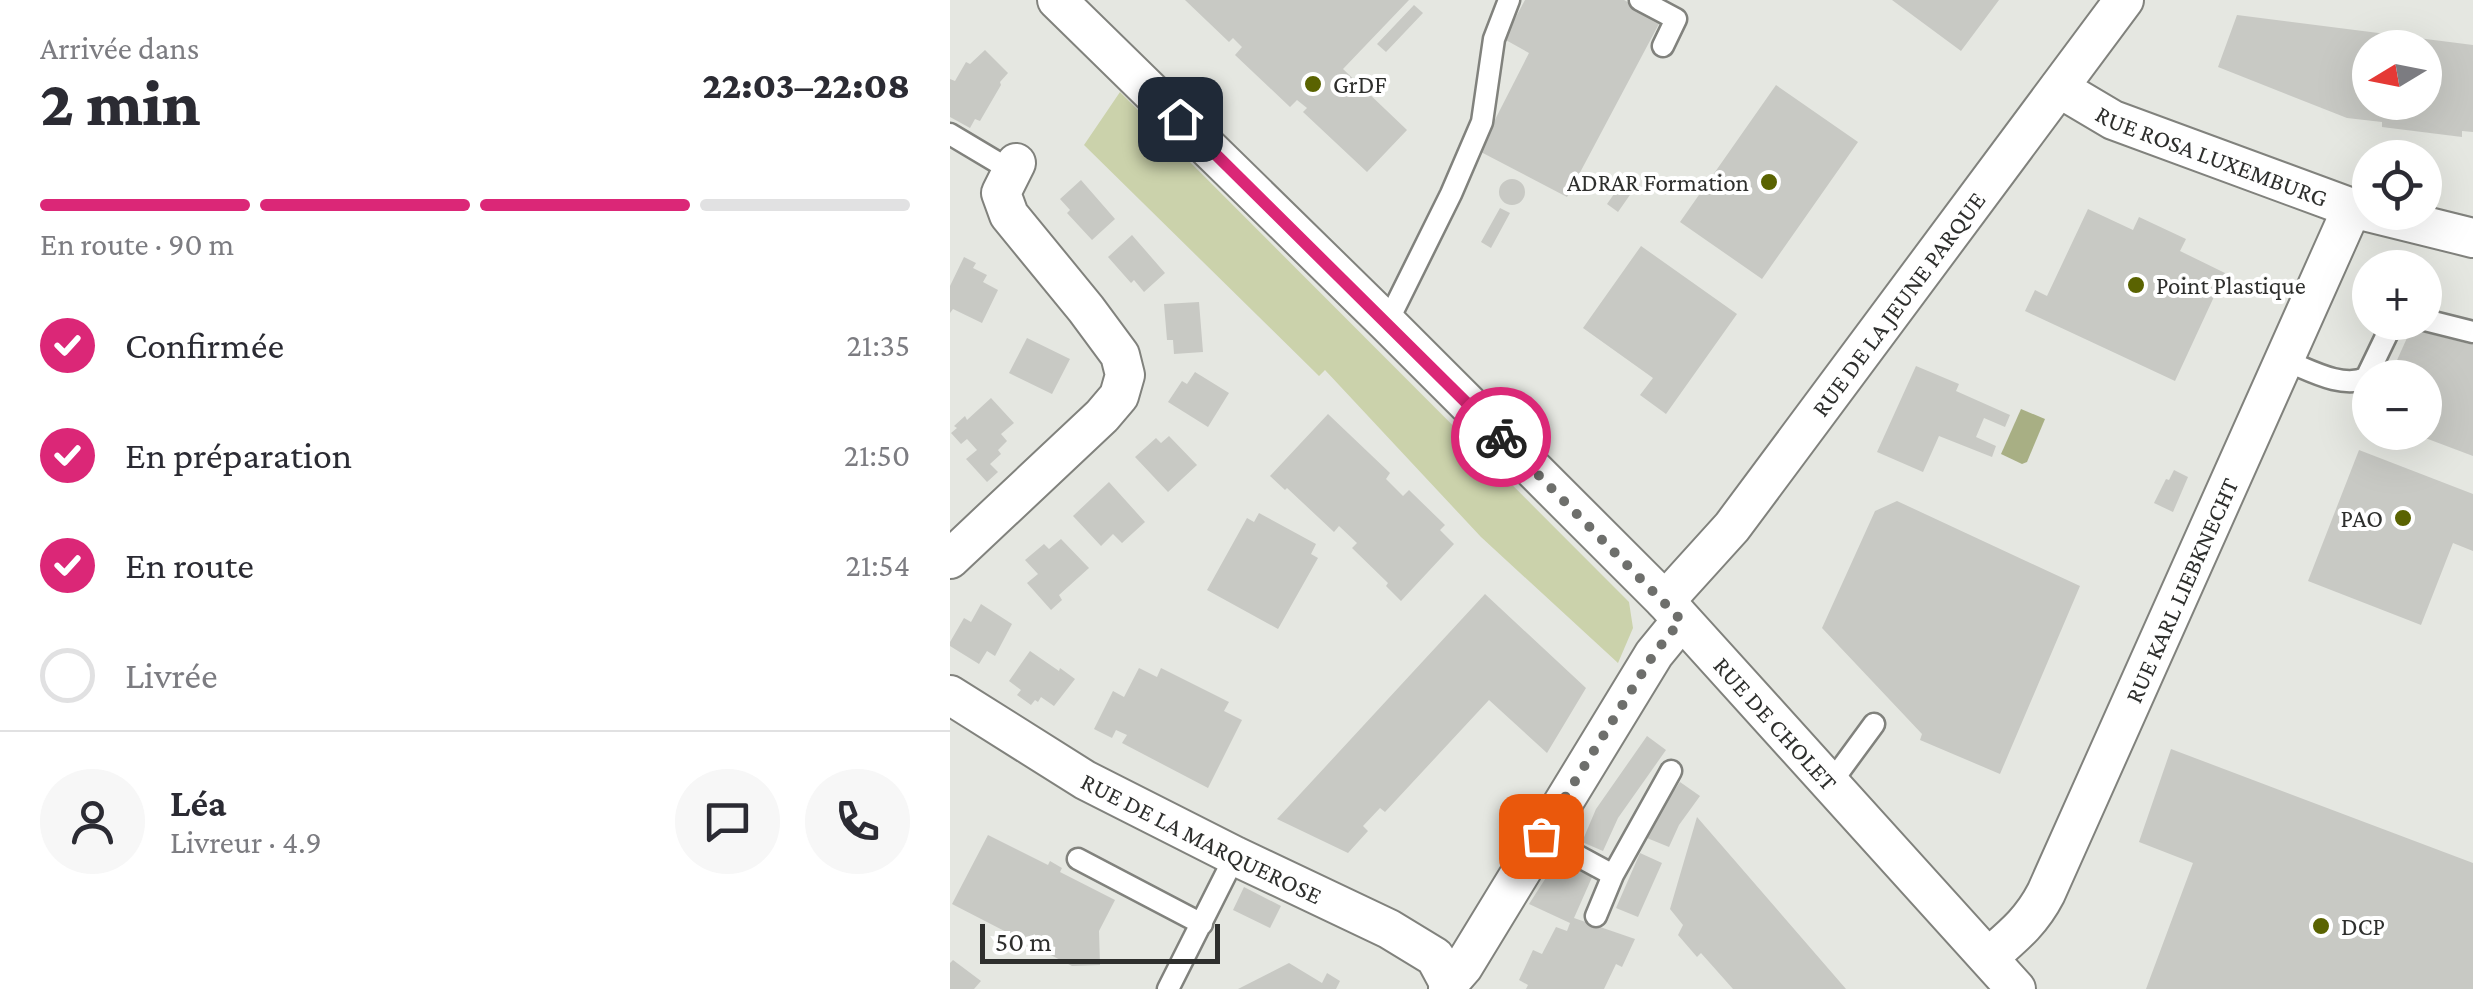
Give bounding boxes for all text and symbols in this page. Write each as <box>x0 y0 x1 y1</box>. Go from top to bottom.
text: Arrivée dans <box>40 30 199 66</box>
north arrow <box>2352 30 2442 120</box>
map controls <box>2352 30 2442 450</box>
text: 22:03–22:08 <box>702 64 910 106</box>
text: 2 min <box>40 67 201 139</box>
place label: GrDF <box>1333 71 1387 98</box>
marker: GrDF <box>1302 73 1324 95</box>
pin <box>1138 77 1223 162</box>
icon: home <box>1153 92 1208 147</box>
street label: RUE ROSA LUXEMBURG <box>2091 100 2331 211</box>
button: locate <box>2352 140 2442 230</box>
place label: ADRAR Formation <box>1567 169 1749 196</box>
marker: ADRAR Formation <box>1758 171 1780 193</box>
street label: RUE DE LA JEUNE PARQUE <box>1806 186 1990 421</box>
text: En route · 90 m <box>40 226 234 262</box>
button: + <box>2352 250 2442 340</box>
place label: Point Plastique <box>2156 272 2306 300</box>
marker: Point Plastique <box>2125 274 2147 296</box>
icon: check <box>40 318 95 373</box>
text: Confirmée <box>125 324 284 366</box>
text: 21:35 <box>847 327 910 363</box>
button: − <box>2352 360 2442 450</box>
courier <box>1451 387 1551 487</box>
icon: bike <box>1474 410 1529 465</box>
icon: check <box>40 428 95 483</box>
text: En préparation <box>125 434 352 476</box>
text: 21:50 <box>844 437 910 473</box>
street label: RUE KARL LIEBKNECHT <box>2119 473 2243 707</box>
place label: PAO <box>2340 505 2383 532</box>
marker: PAO <box>2392 507 2414 529</box>
icon: check <box>40 538 95 593</box>
text: En route <box>125 544 254 586</box>
text: 21:54 <box>845 547 910 583</box>
street label: RUE DE CHOLET <box>1709 651 1843 796</box>
text: Livrée <box>125 654 218 696</box>
street label: RUE DE LA MARQUEROSE <box>1077 767 1326 909</box>
button: person <box>40 769 145 874</box>
button: chat <box>675 769 780 874</box>
button: phone <box>805 769 910 874</box>
text: Léa <box>170 782 227 824</box>
pin <box>1499 794 1584 879</box>
icon: bag <box>1514 809 1569 864</box>
text: Livreur · 4.9 <box>170 824 322 860</box>
place label: DCP <box>2341 913 2385 940</box>
marker: DCP <box>2310 915 2332 937</box>
scale bar <box>980 919 1220 964</box>
text: 50 m <box>995 926 1052 957</box>

